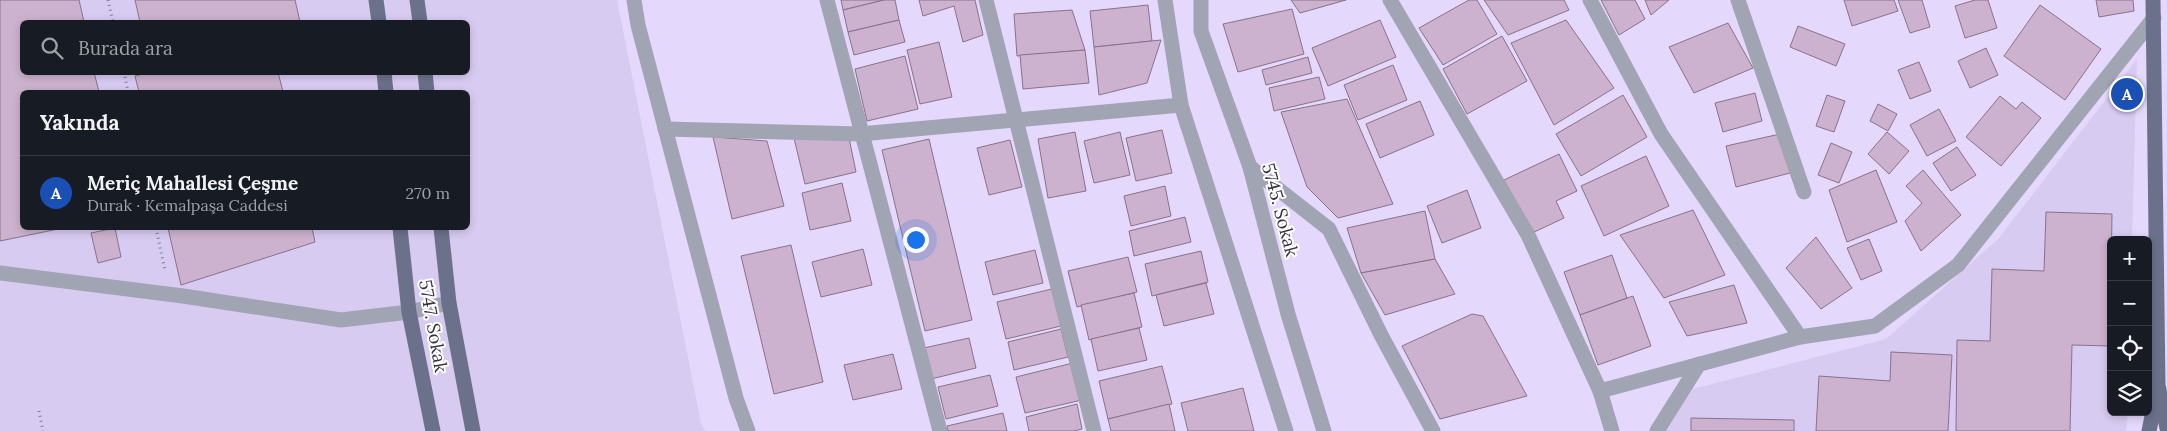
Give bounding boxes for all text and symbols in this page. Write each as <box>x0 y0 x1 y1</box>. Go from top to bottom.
search box <box>20 20 470 75</box>
icon: search <box>38 34 66 62</box>
text: Burada ara <box>78 36 173 60</box>
pin: A <box>2111 75 2143 113</box>
text: Yakında <box>40 109 120 136</box>
street label: 5745. Sokak <box>1257 161 1304 259</box>
text: Meriç Mahallesi Çeşme <box>87 171 298 195</box>
text: A <box>51 183 61 203</box>
text: 270 m <box>406 183 450 203</box>
text: Durak · Kemalpaşa Caddesi <box>87 195 288 215</box>
your location <box>903 227 929 253</box>
map controls <box>2107 236 2152 416</box>
button: + <box>2107 236 2152 281</box>
street label: 5747. Sokak <box>414 278 453 374</box>
button: − <box>2107 281 2152 326</box>
button: locate <box>2107 326 2152 371</box>
button: layers <box>2107 371 2152 416</box>

